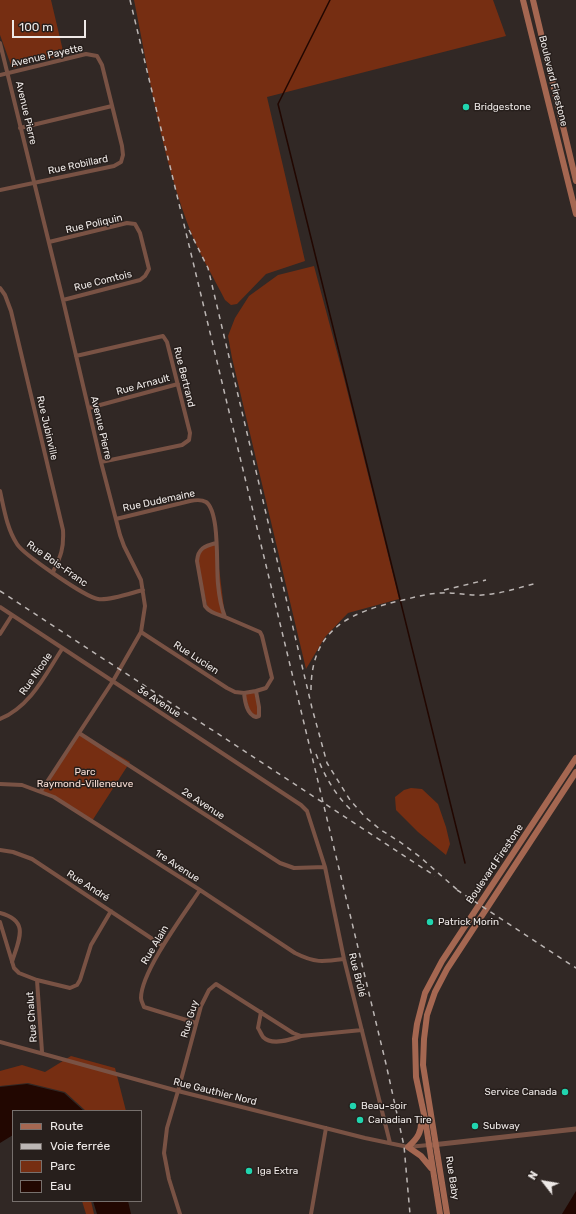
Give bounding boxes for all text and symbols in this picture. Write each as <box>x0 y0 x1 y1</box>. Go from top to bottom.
scale bar <box>14 12 88 38</box>
text: 100 m <box>19 20 53 34</box>
street label: Boulevard Firestone <box>536 34 570 128</box>
street label: Avenue Payette <box>10 42 84 70</box>
street label: Avenue Pierre <box>13 80 39 146</box>
place label: Bridgestone <box>474 101 531 113</box>
marker: Bridgestone <box>461 102 471 112</box>
street label: Rue Robillard <box>47 153 109 177</box>
street label: Rue Poliquin <box>64 212 124 236</box>
street label: Rue Comtois <box>73 268 133 294</box>
street label: Rue Bertrand <box>171 346 197 408</box>
street label: Rue Arnault <box>115 372 171 398</box>
street label: Rue Jubinville <box>34 395 60 461</box>
street label: Avenue Pierre <box>88 395 114 461</box>
street label: Rue Dudemaine <box>122 487 196 515</box>
street label: Rue Bois-Franc <box>24 539 90 589</box>
street label: Rue Lucien <box>171 639 221 677</box>
street label: Rue Nicole <box>17 650 55 698</box>
street label: 3e Avenue <box>135 684 183 720</box>
park label: Parc Raymond-Villeneuve <box>37 766 133 790</box>
street label: 2e Avenue <box>179 786 227 822</box>
street label: Boulevard Firestone <box>464 822 526 906</box>
street label: 1re Avenue <box>152 847 202 885</box>
street label: Rue André <box>64 868 112 904</box>
place label: Patrick Morin <box>438 916 499 928</box>
marker: Patrick Morin <box>425 917 435 927</box>
street label: Rue Alain <box>139 923 171 967</box>
street label: Rue Brûlé <box>346 952 368 998</box>
street label: Rue Chalut <box>24 991 40 1043</box>
street label: Rue Guy <box>179 999 201 1039</box>
street label: Rue Gauthier Nord <box>172 1076 258 1108</box>
place label: Service Canada <box>485 1086 557 1098</box>
marker: Service Canada <box>560 1087 570 1097</box>
place label: Beau-soir <box>361 1100 407 1112</box>
marker: Beau-soir <box>348 1101 358 1111</box>
legend <box>12 1110 142 1202</box>
place label: Canadian Tire <box>368 1114 432 1126</box>
marker: Canadian Tire <box>355 1115 365 1125</box>
text: Route <box>50 1119 83 1133</box>
place label: Subway <box>483 1120 520 1132</box>
marker: Subway <box>470 1121 480 1131</box>
text: Voie ferrée <box>50 1139 110 1153</box>
street label: Rue Baby <box>443 1155 461 1201</box>
text: Parc <box>50 1159 75 1173</box>
north arrow <box>524 1162 564 1202</box>
place label: Iga Extra <box>257 1165 298 1177</box>
marker: Iga Extra <box>244 1166 254 1176</box>
text: N <box>526 1169 541 1182</box>
text: Eau <box>50 1179 71 1193</box>

